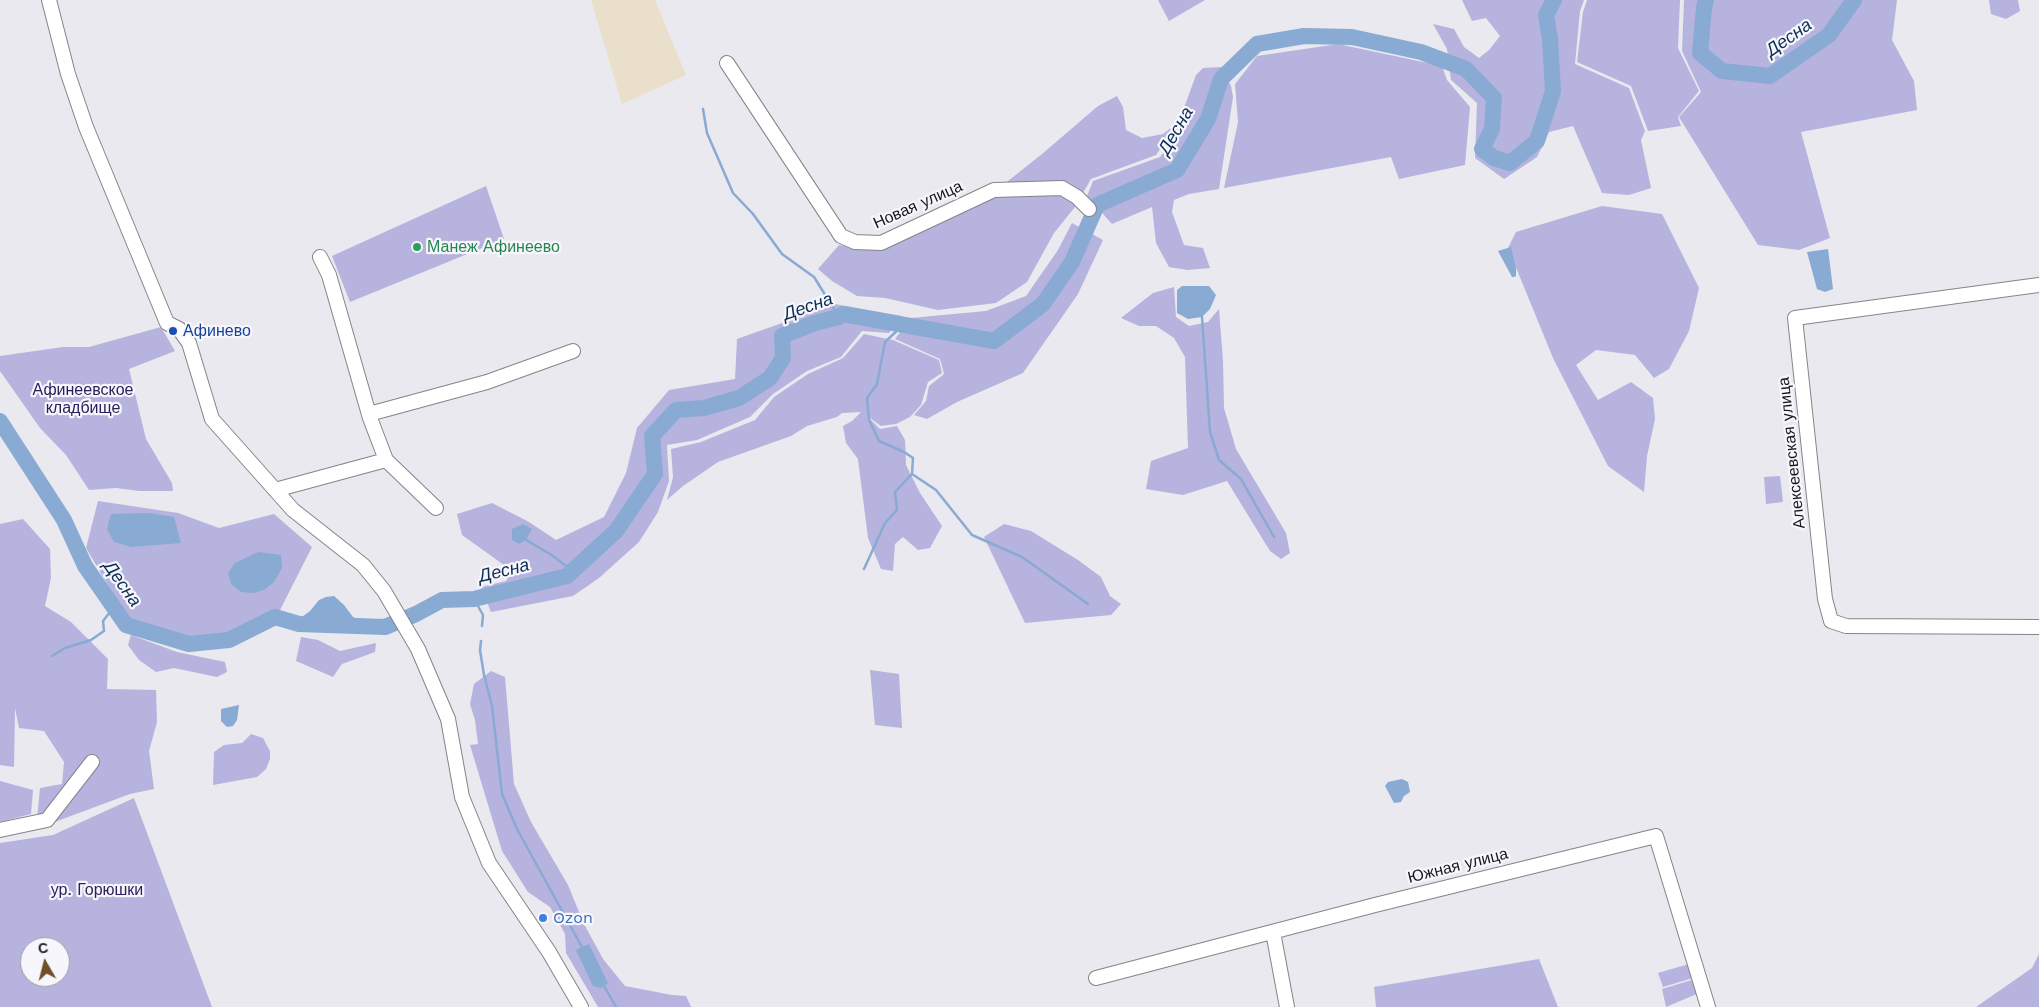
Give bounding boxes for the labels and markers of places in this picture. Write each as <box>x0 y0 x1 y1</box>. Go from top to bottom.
place label: Манеж Афинеево <box>427 237 560 257</box>
marker: Манеж Афинеево <box>411 241 423 253</box>
place label: Афинево <box>183 321 251 341</box>
marker: Афинево <box>167 325 179 337</box>
place label: Ozon <box>553 908 593 928</box>
marker: Ozon <box>537 912 549 924</box>

